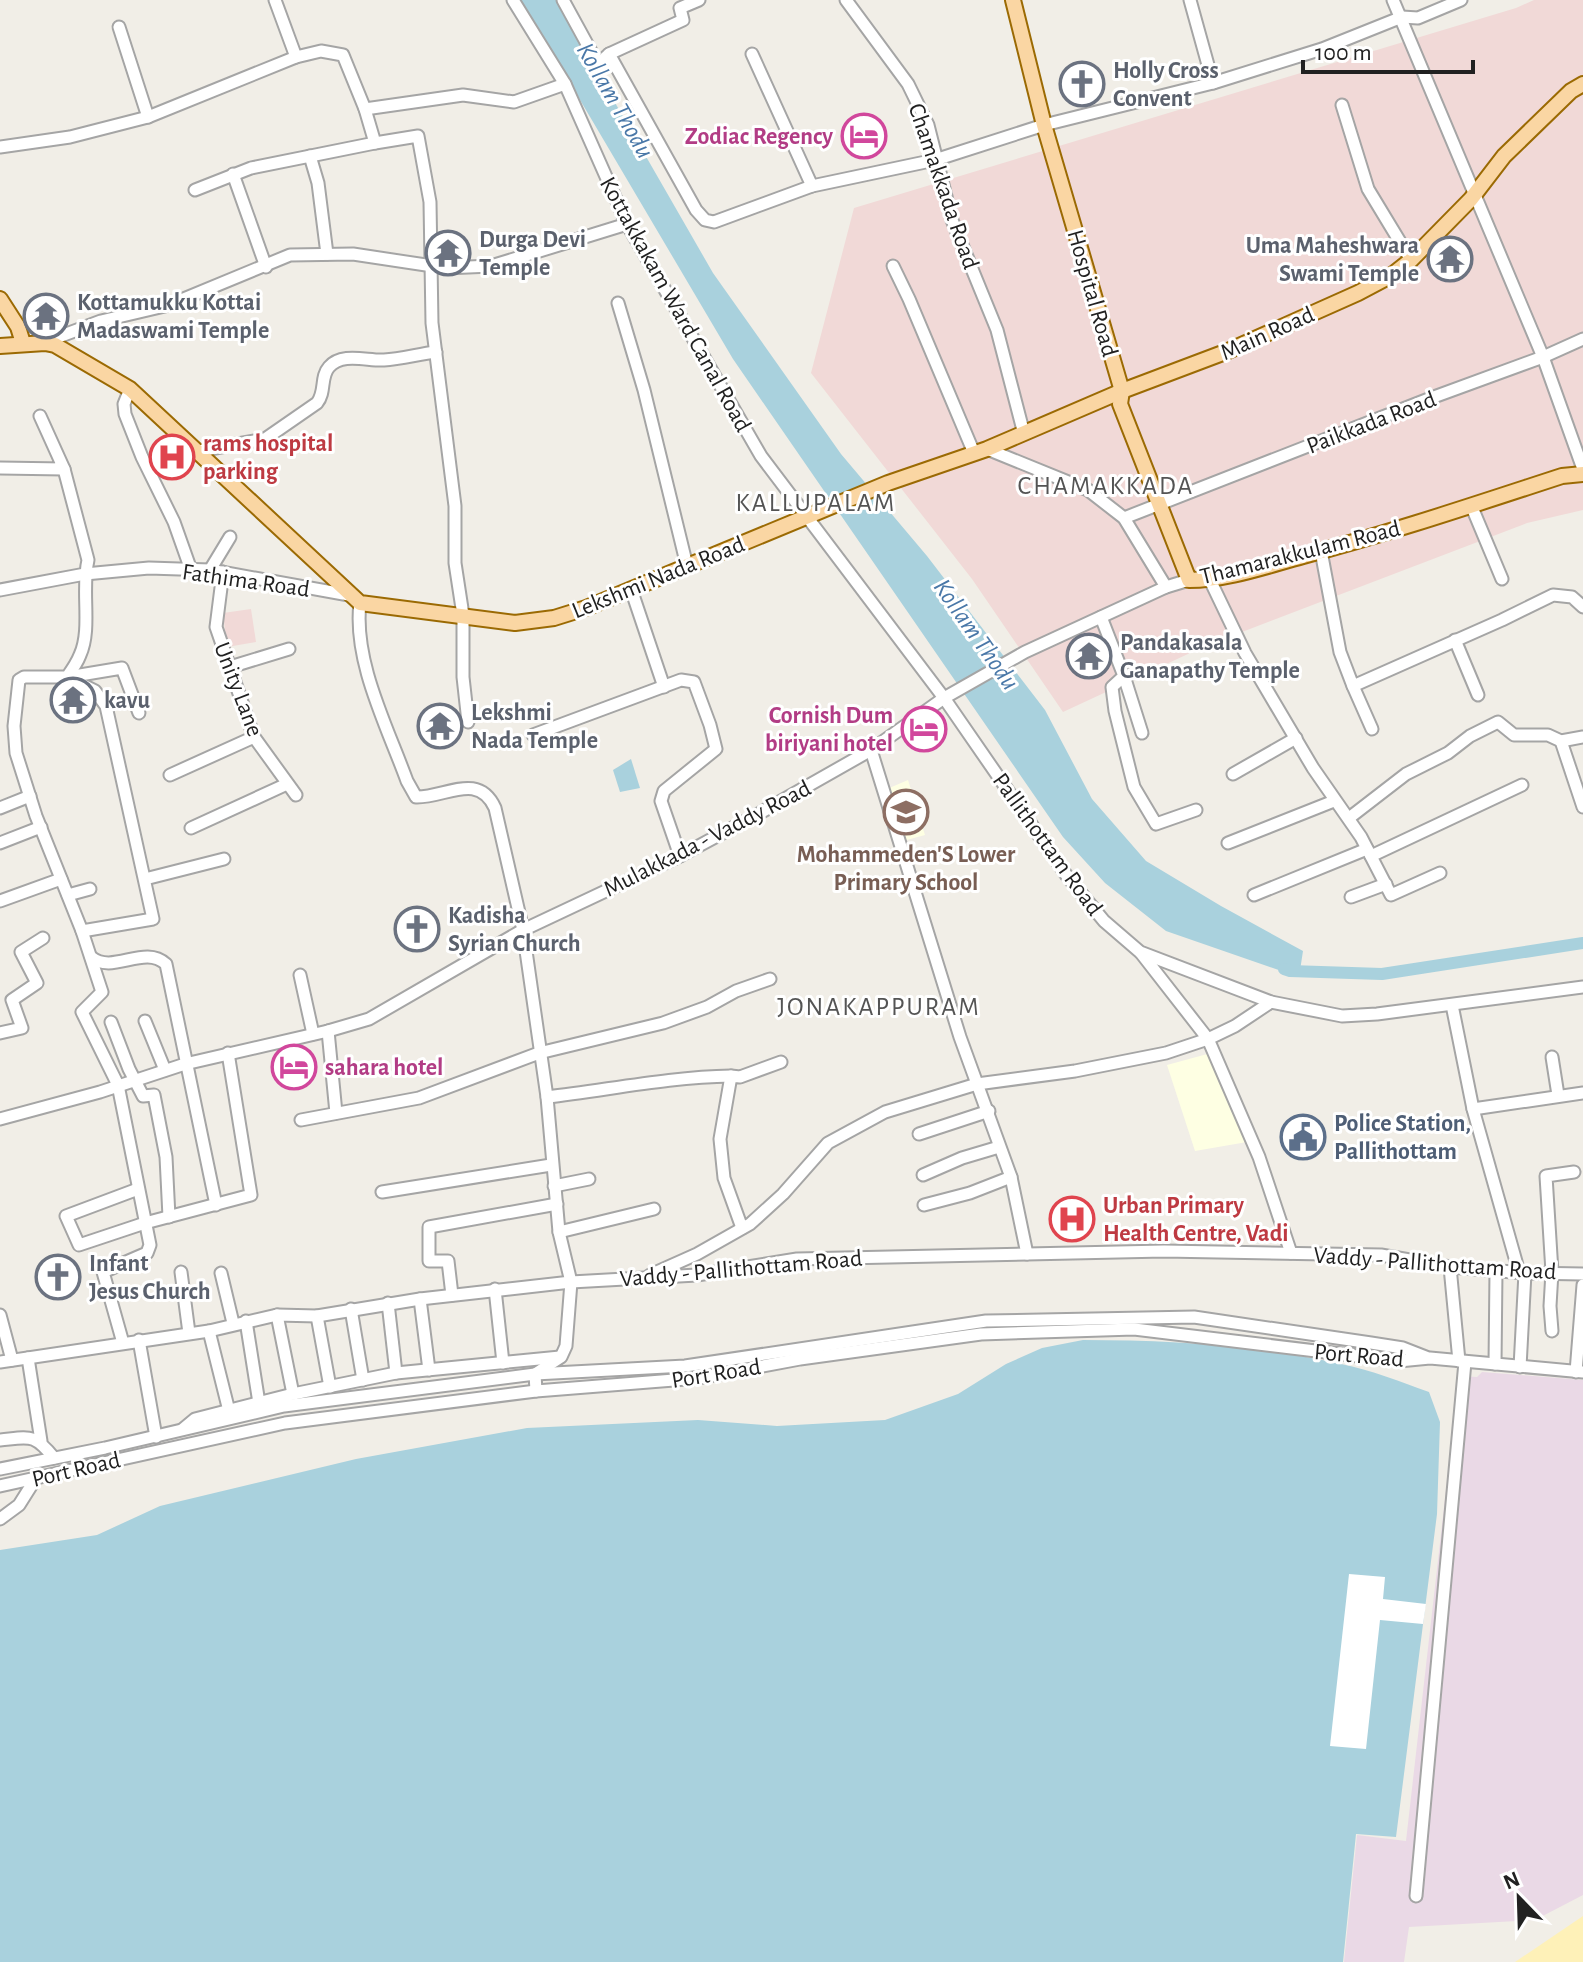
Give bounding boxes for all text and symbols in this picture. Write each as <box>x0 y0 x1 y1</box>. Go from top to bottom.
scale bar <box>1303 24 1473 74</box>
water label: Kollam Thodu <box>572 38 659 163</box>
text: 100 m <box>1315 41 1372 65</box>
place label: Holly Cross Convent <box>1113 59 1219 111</box>
church icon: Holly Cross Convent <box>1058 60 1106 108</box>
street label: Chamakkada Road <box>903 100 983 272</box>
hotel icon: Zodiac Regency <box>840 112 888 160</box>
place label: Zodiac Regency <box>685 125 833 149</box>
street label: Kottakkakam Ward Canal Road <box>595 173 755 436</box>
street label: Hospital Road <box>1062 227 1122 360</box>
place label: Durga Devi Temple <box>479 228 586 280</box>
temple icon: Durga Devi Temple <box>424 229 472 277</box>
place label: Uma Maheshwara Swami Temple <box>1246 234 1419 286</box>
temple icon: Uma Maheshwara Swami Temple <box>1426 235 1474 283</box>
place label: Kottamukku Kottai Madaswami Temple <box>77 291 269 343</box>
temple icon: Kottamukku Kottai Madaswami Temple <box>22 292 70 340</box>
street label: Main Road <box>1217 303 1318 365</box>
street label: Paikkada Road <box>1303 387 1439 459</box>
place label: rams hospital parking <box>203 432 333 484</box>
hospital icon: rams hospital parking <box>148 433 196 481</box>
district label: CHAMAKKADA <box>1018 473 1194 499</box>
district label: KALLUPALAM <box>736 490 896 516</box>
street label: Thamarakkulam Road <box>1198 516 1403 589</box>
street label: Lekshmi Nada Road <box>569 532 748 624</box>
street label: Fathima Road <box>180 560 311 602</box>
water label: Kollam Thodu <box>929 574 1024 695</box>
place label: Pandakasala Ganapathy Temple <box>1120 631 1300 683</box>
temple icon: Pandakasala Ganapathy Temple <box>1065 632 1113 680</box>
street label: Unity Lane <box>209 639 267 740</box>
temple icon: kavu <box>49 676 97 724</box>
place label: kavu <box>104 689 151 713</box>
place label: Lekshmi Nada Temple <box>471 701 598 753</box>
temple icon: Lekshmi Nada Temple <box>416 702 464 750</box>
place label: Cornish Dum biriyani hotel <box>765 704 893 756</box>
hotel icon: Cornish Dum biriyani hotel <box>900 705 948 753</box>
street label: Pallithottam Road <box>988 769 1107 920</box>
street label: Mulakkada - Vaddy Road <box>600 776 815 902</box>
school or university icon: Mohammeden'S Lower Primary School <box>882 788 930 836</box>
place label: Mohammeden'S Lower Primary School <box>797 843 1016 895</box>
place label: Kadisha Syrian Church <box>448 904 581 956</box>
church icon: Kadisha Syrian Church <box>393 905 441 953</box>
district label: JONAKAPPURAM <box>777 994 981 1020</box>
hotel icon: sahara hotel <box>270 1043 318 1091</box>
place label: sahara hotel <box>325 1056 443 1080</box>
place label: Police Station, Pallithottam <box>1334 1112 1471 1164</box>
public building icon: Police Station, Pallithottam <box>1279 1113 1327 1161</box>
place label: Urban Primary Health Centre, Vadi <box>1103 1194 1289 1246</box>
hospital icon: Urban Primary Health Centre, Vadi <box>1048 1195 1096 1243</box>
street label: Vaddy - Pallithottam Road <box>1313 1244 1557 1284</box>
street label: Vaddy - Pallithottam Road <box>619 1246 863 1292</box>
place label: Infant Jesus Church <box>89 1252 210 1304</box>
church icon: Infant Jesus Church <box>34 1253 82 1301</box>
street label: Port Road <box>1313 1340 1405 1372</box>
street label: Port Road <box>670 1355 763 1393</box>
street label: Port Road <box>30 1448 123 1492</box>
north arrow <box>1479 1858 1559 1938</box>
text: N <box>1500 1867 1523 1894</box>

